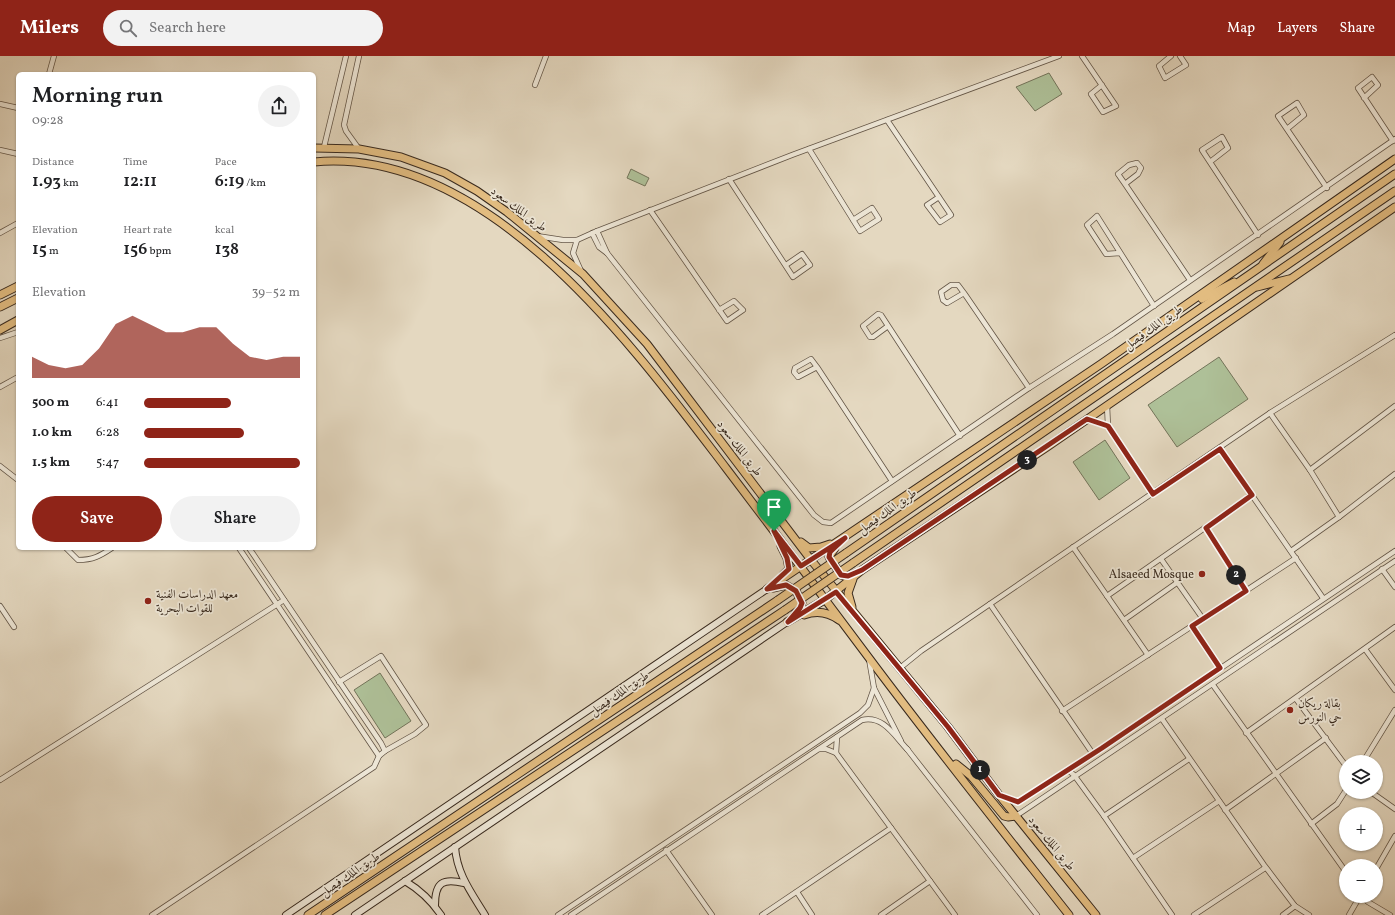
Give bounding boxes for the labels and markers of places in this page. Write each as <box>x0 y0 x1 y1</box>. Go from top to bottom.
pin: 3 <box>1017 450 1037 470</box>
pin <box>757 490 791 531</box>
pin: 2 <box>1226 565 1246 585</box>
place label: Alsaeed Mosque <box>1109 567 1194 583</box>
marker: Alsaeed Mosque <box>1197 569 1207 579</box>
place label: معهد الدراسات الفنية للقوات البحرية <box>156 587 238 617</box>
marker: معهد الدراسات الفنية للقوات البحرية <box>143 596 153 606</box>
place label: بقالة ريكان حي النورس <box>1298 696 1342 727</box>
marker: بقالة ريكان حي النورس <box>1285 705 1295 715</box>
pin: 1 <box>970 760 990 780</box>

